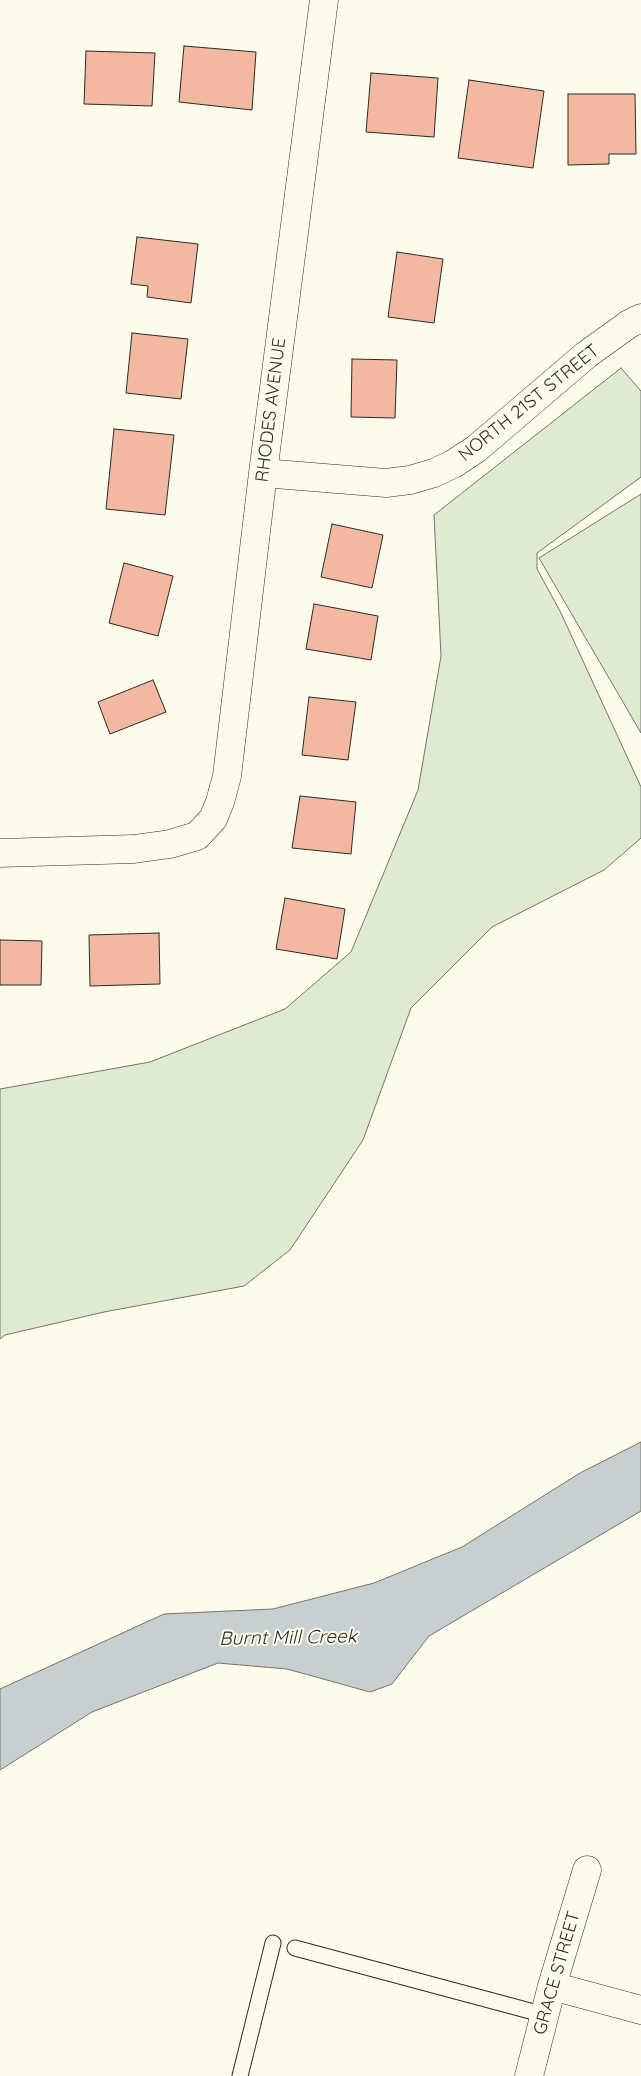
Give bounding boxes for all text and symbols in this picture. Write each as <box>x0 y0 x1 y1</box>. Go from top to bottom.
street label: RHODES AVENUE <box>251 337 291 483</box>
street label: NORTH 21ST STREET <box>454 340 604 466</box>
water label: Burnt Mill Creek <box>219 1625 357 1651</box>
street label: GRACE STREET <box>529 1909 585 2037</box>

